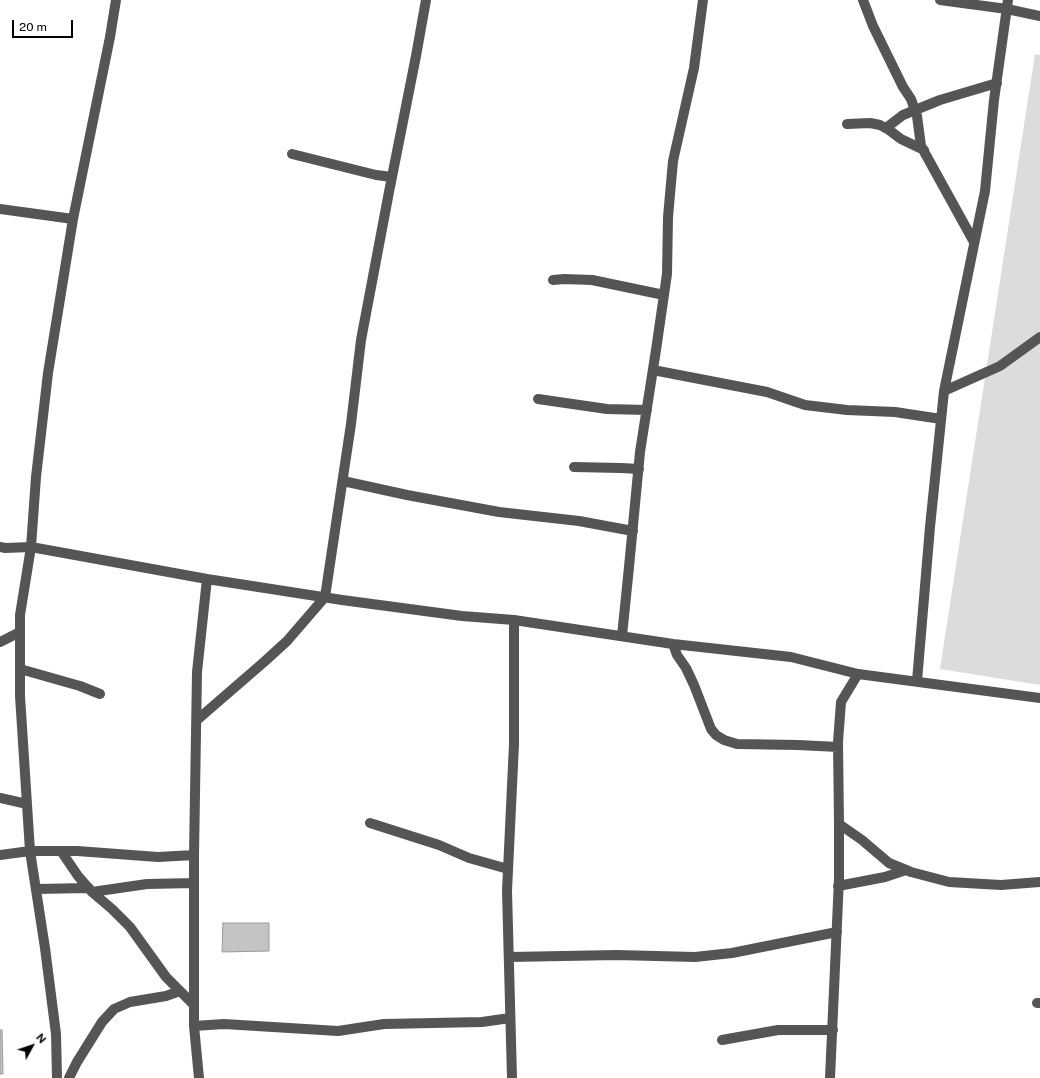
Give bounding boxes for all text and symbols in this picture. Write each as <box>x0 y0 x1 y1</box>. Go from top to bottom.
scale bar <box>14 12 75 38</box>
text: 20 m <box>19 20 47 34</box>
north arrow <box>12 1026 52 1066</box>
text: N <box>34 1031 49 1045</box>

